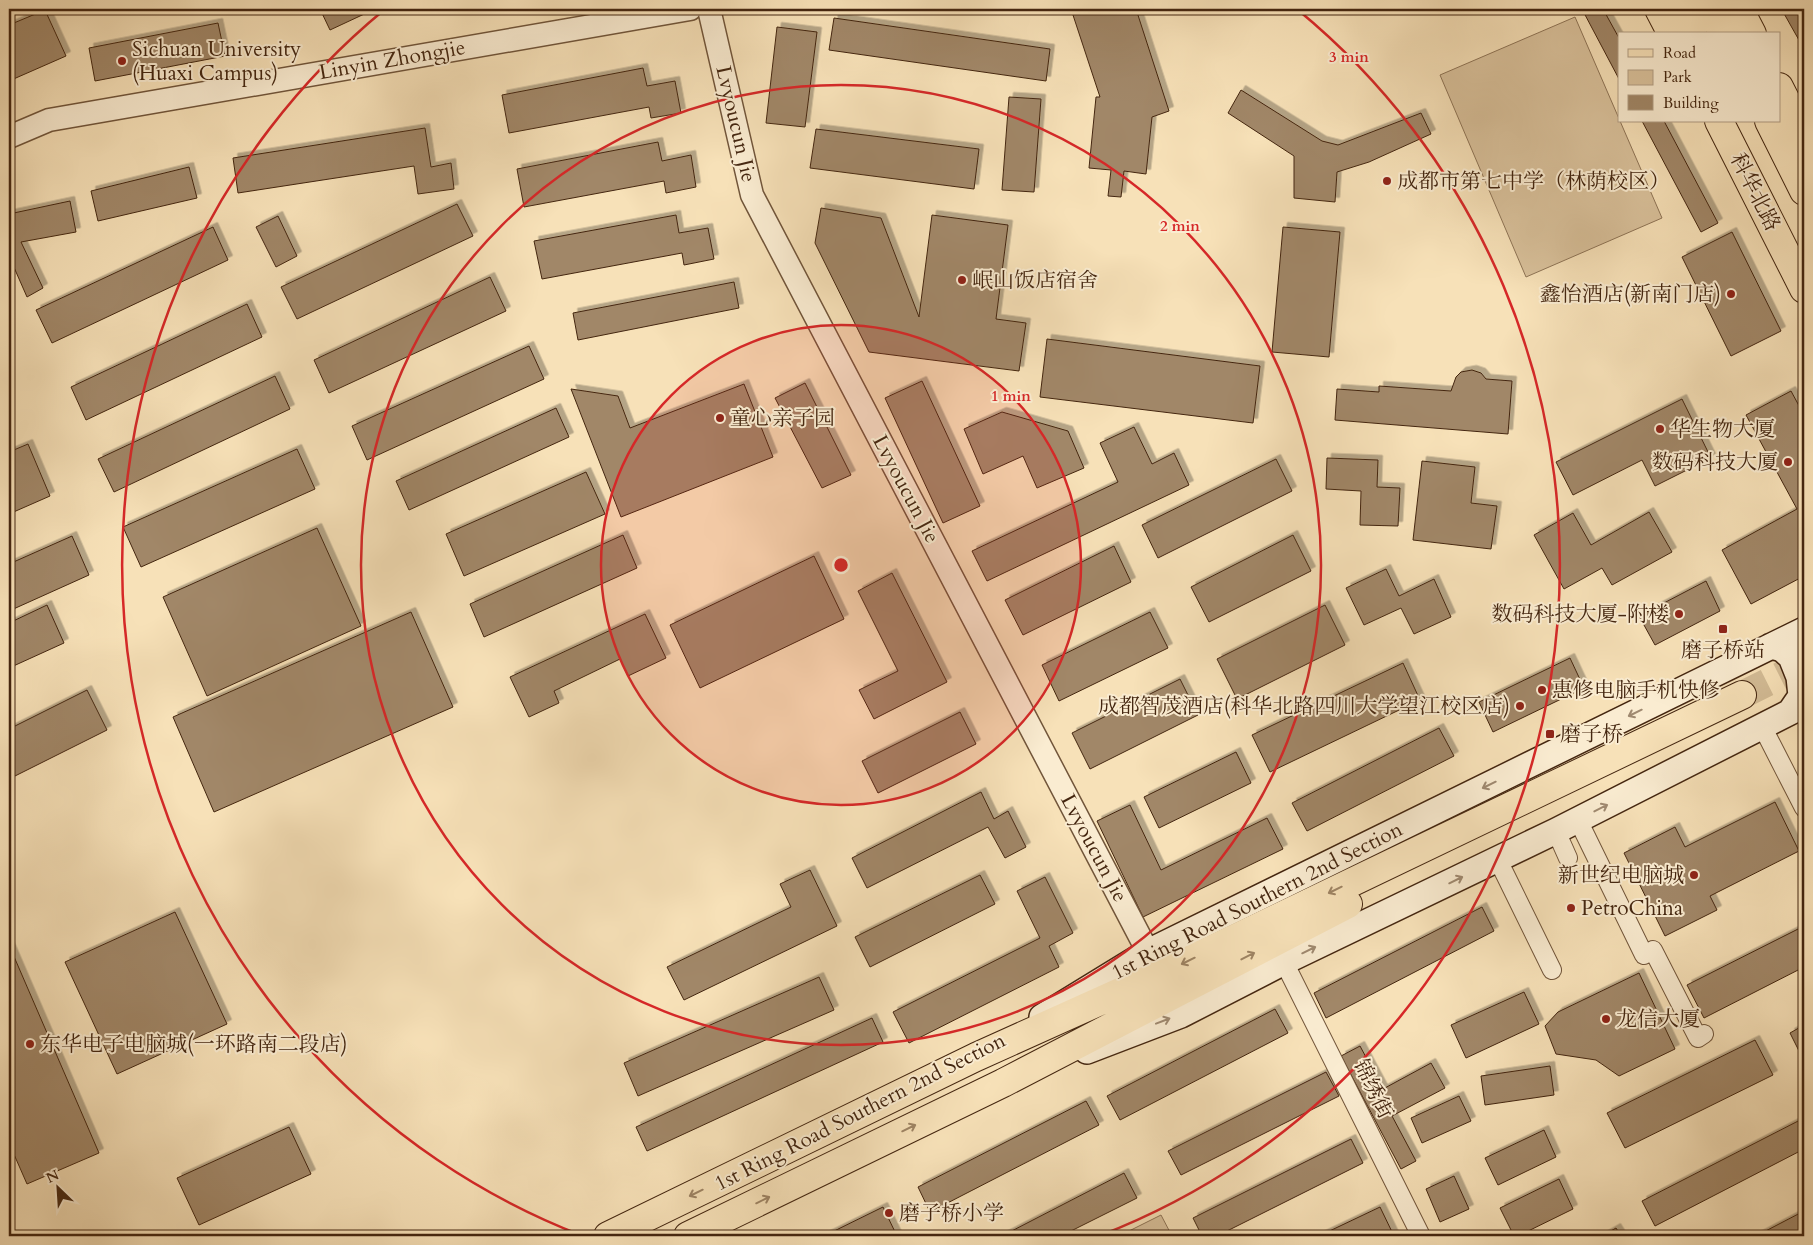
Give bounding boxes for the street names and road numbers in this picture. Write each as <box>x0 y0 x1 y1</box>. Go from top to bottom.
street label: Linyin Zhongjie <box>317 33 467 87</box>
street label: Lvyoucun Jie <box>709 63 763 185</box>
street label: 科华北路 <box>1723 148 1787 236</box>
street label: Lvyoucun Jie <box>865 430 947 548</box>
street label: Lvyoucun Jie <box>1053 789 1135 907</box>
street label: 1st Ring Road Southern 2nd Section <box>1107 815 1408 987</box>
street label: 1st Ring Road Southern 2nd Section <box>710 1026 1011 1198</box>
street label: 锦绣街 <box>1346 1054 1400 1124</box>

